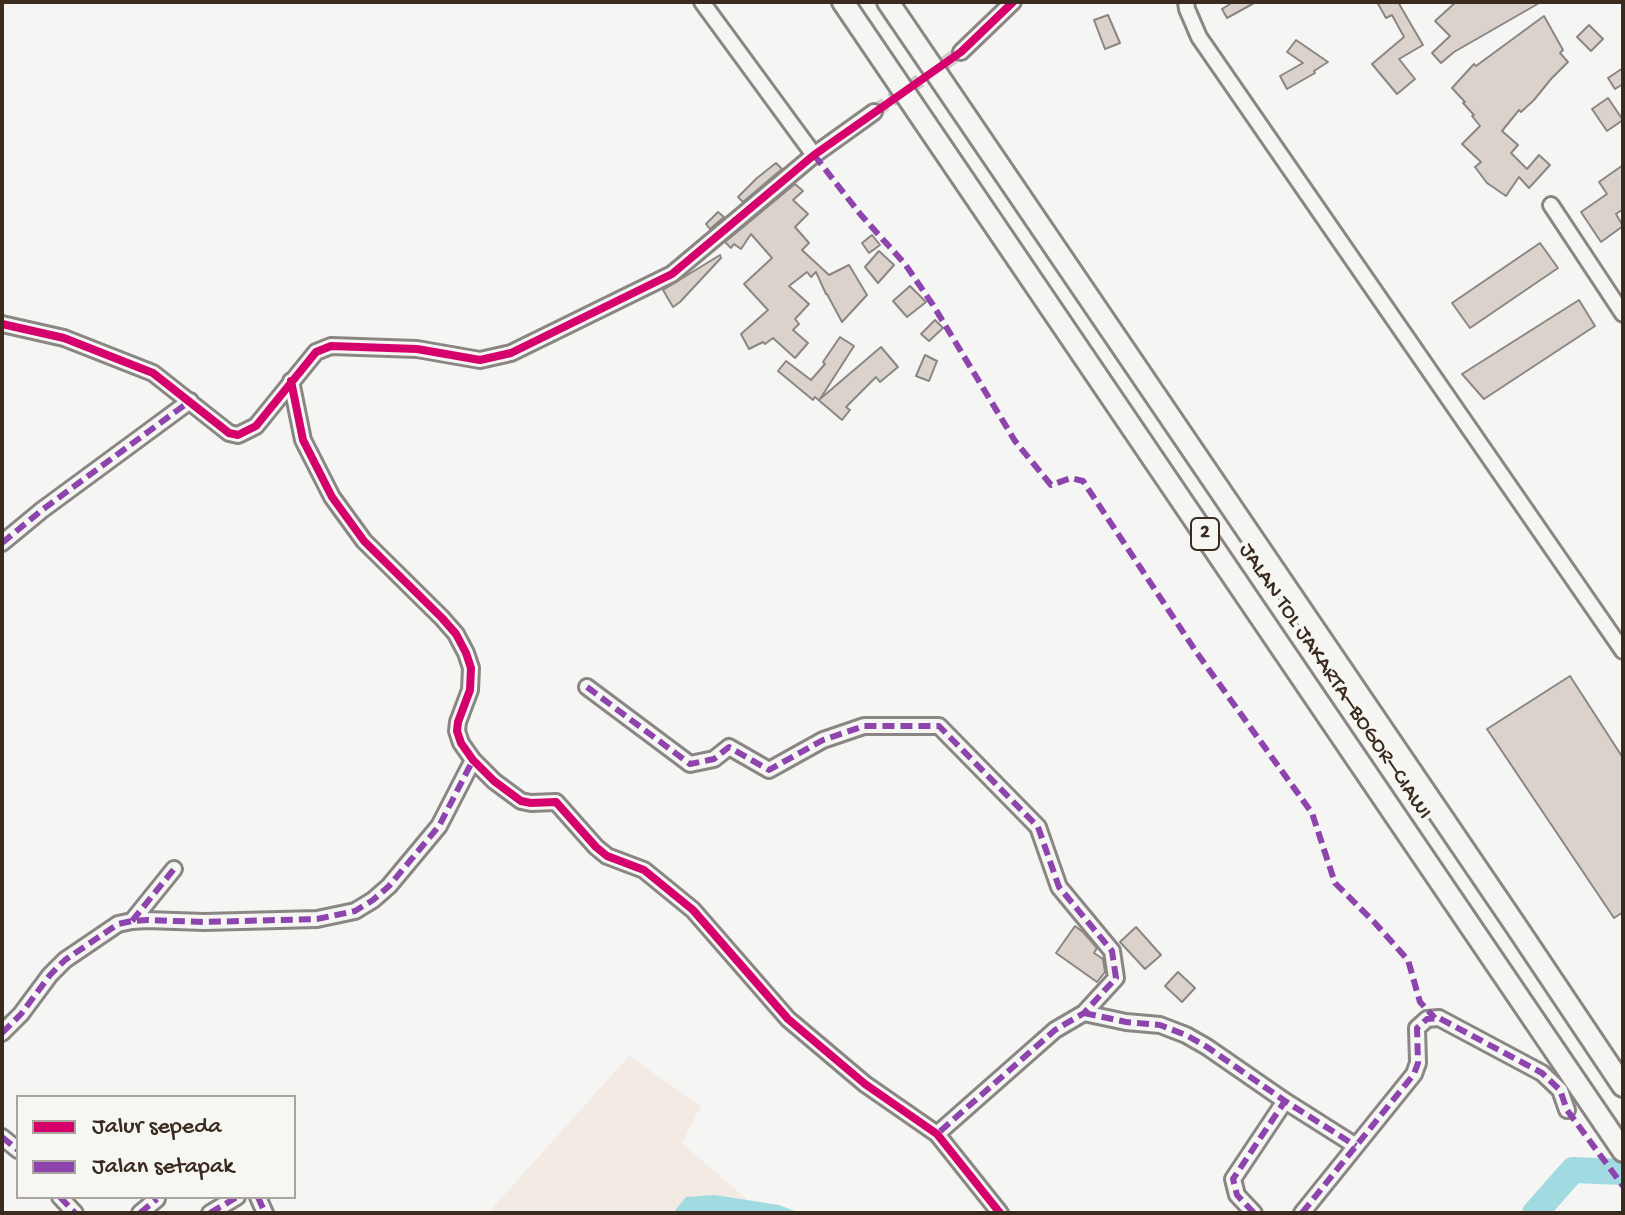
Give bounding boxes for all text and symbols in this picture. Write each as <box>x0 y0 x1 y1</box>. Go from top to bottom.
road number: 2 <box>1191 518 1219 550</box>
street label: JALAN TOL JAKARTA–BOGOR–CIAWI <box>1232 539 1436 825</box>
legend <box>16 1095 296 1199</box>
text: Jalur sepeda <box>92 1113 222 1142</box>
text: Jalan setapak <box>92 1153 234 1182</box>

